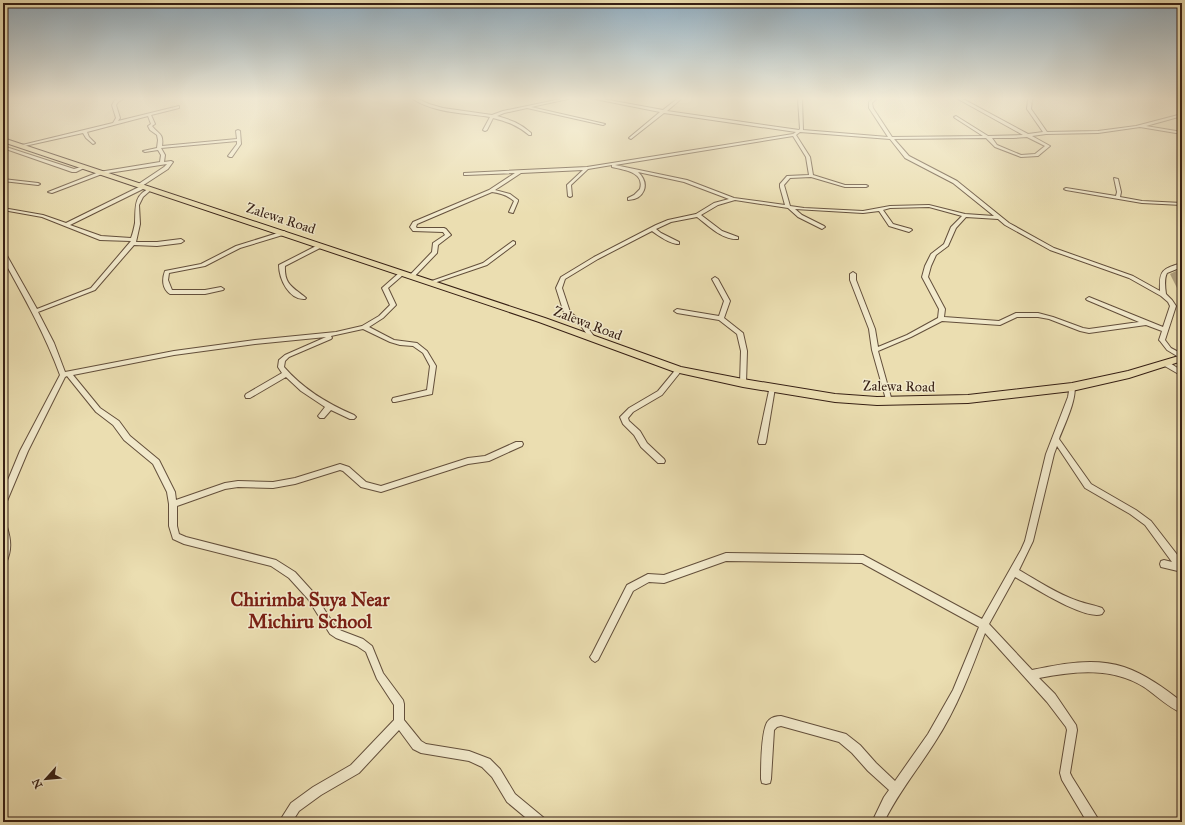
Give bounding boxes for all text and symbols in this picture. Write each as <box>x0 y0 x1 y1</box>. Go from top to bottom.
street label: Zalewa Road <box>244 199 318 238</box>
street label: Zalewa Road <box>551 303 625 344</box>
street label: Zalewa Road <box>863 377 935 396</box>
district label: Chirimba Suya Near Michiru School <box>230 588 390 633</box>
north arrow <box>26 759 66 799</box>
text: N <box>29 776 45 790</box>

